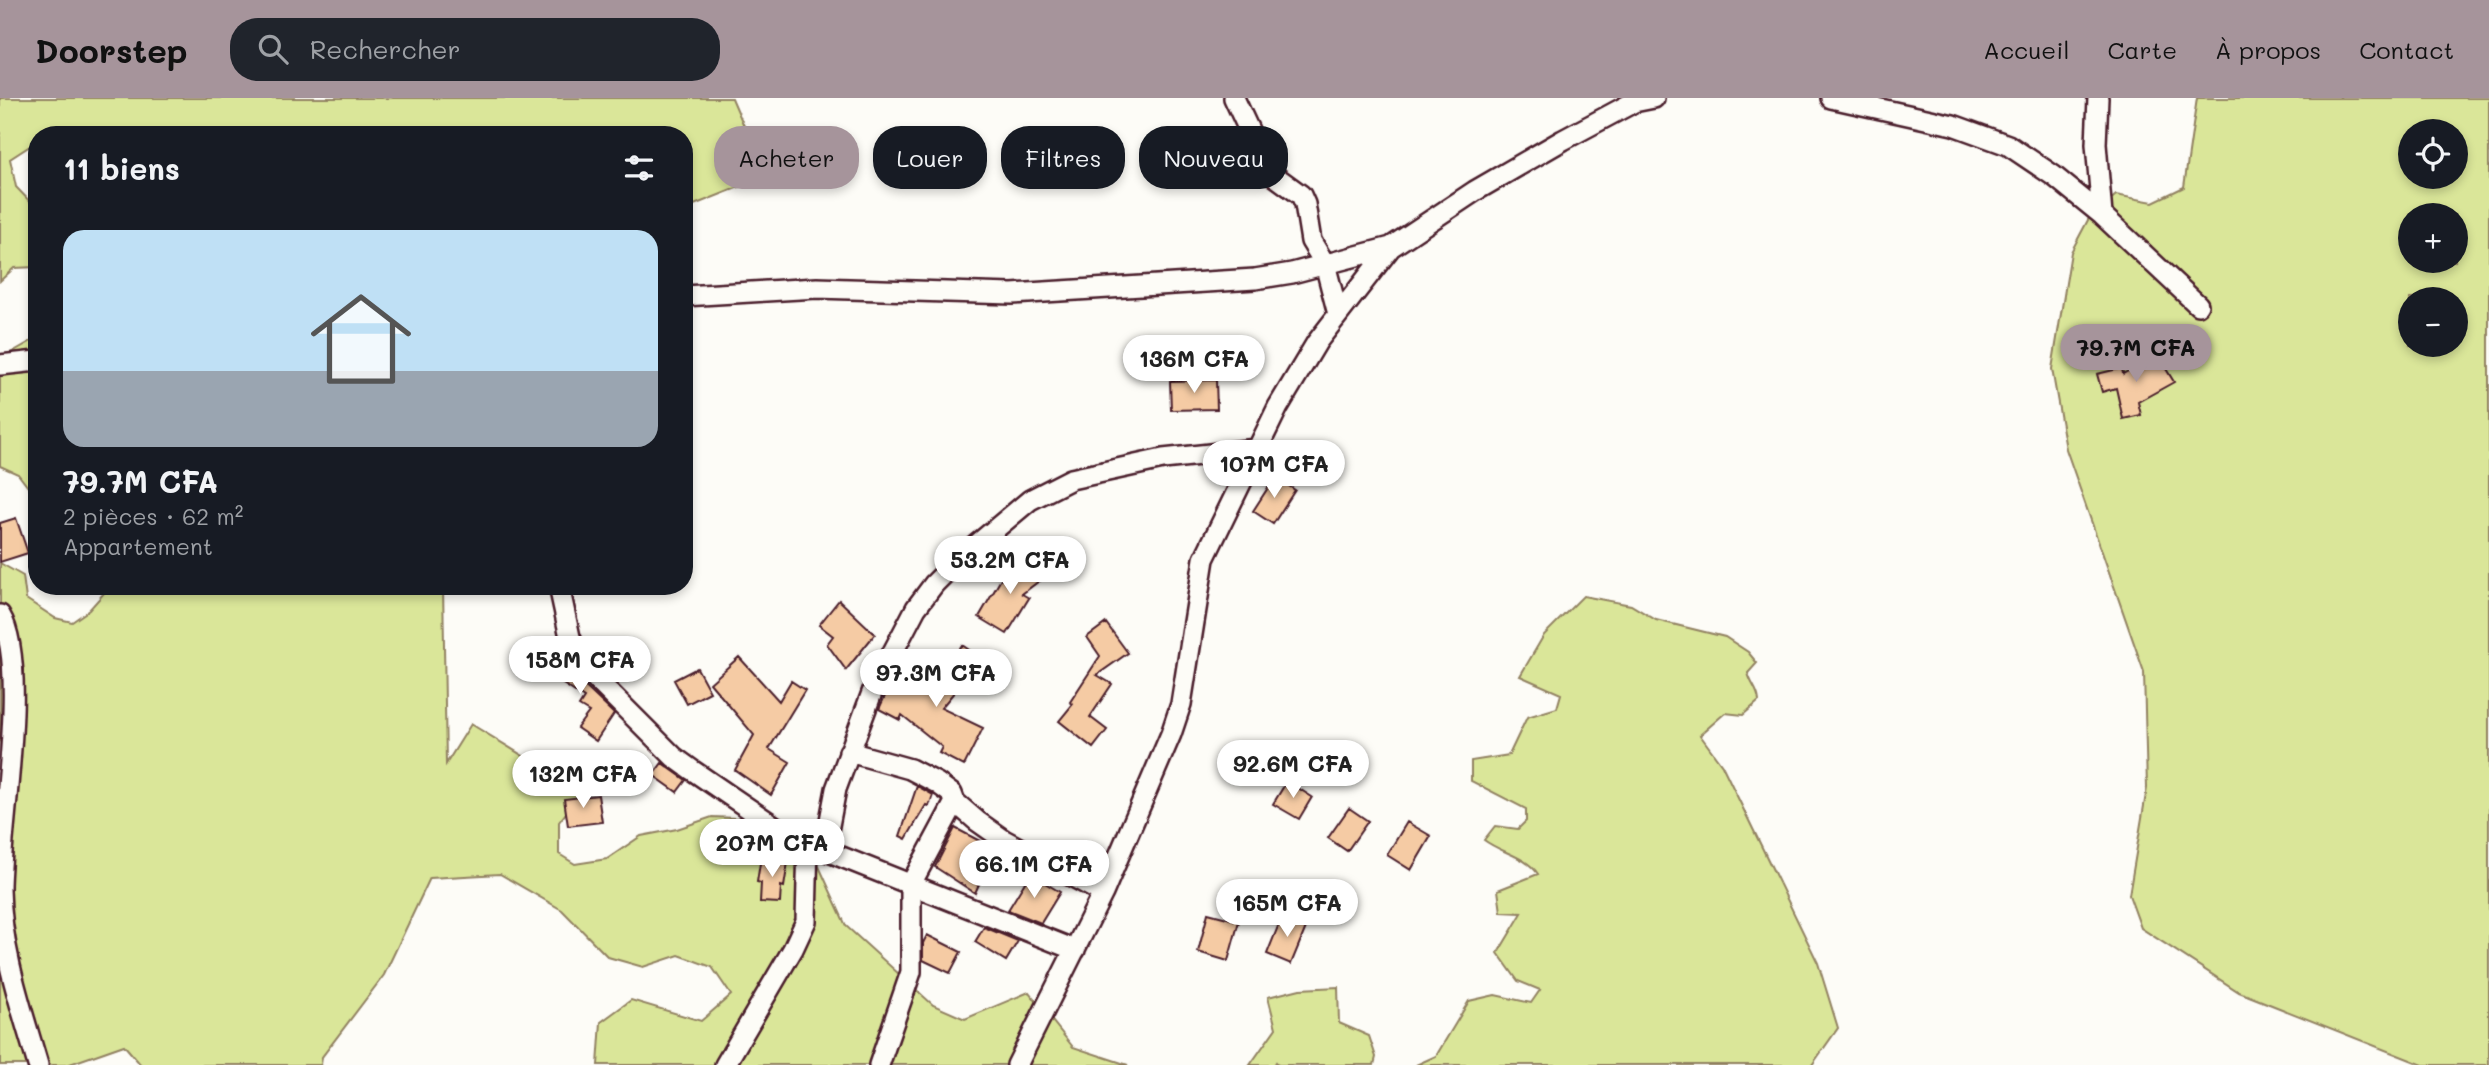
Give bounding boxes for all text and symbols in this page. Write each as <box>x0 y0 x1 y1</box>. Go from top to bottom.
search box <box>230 18 720 81</box>
text: Doorstep <box>35 28 188 71</box>
icon: search <box>254 30 292 68</box>
text: Rechercher <box>310 32 461 66</box>
text: Accueil <box>1983 34 2069 65</box>
text: Carte <box>2107 34 2177 65</box>
text: À propos <box>2215 34 2321 65</box>
text: Contact <box>2359 34 2454 65</box>
map controls <box>2398 119 2468 357</box>
button: locate <box>2398 119 2468 189</box>
chip: Acheter <box>714 126 859 189</box>
chip: Louer <box>873 126 987 189</box>
chip: Filtres <box>1001 126 1125 189</box>
chip: Nouveau <box>1139 126 1288 189</box>
text: 11 biens <box>63 148 180 188</box>
icon: filters <box>620 149 658 187</box>
button: + <box>2398 203 2468 273</box>
icon: home <box>298 276 424 402</box>
button: − <box>2398 287 2468 357</box>
pin: 79.7M CFA <box>2056 324 2216 384</box>
text: 79.7M CFA <box>2077 332 2195 362</box>
pin: 136M CFA <box>1122 336 1266 395</box>
text: 136M CFA <box>1139 343 1249 373</box>
pin: 107M CFA <box>1202 440 1346 500</box>
text: 107M CFA <box>1219 448 1329 478</box>
text: 79.7M CFA <box>63 461 218 501</box>
text: 2 pièces · 62 m² <box>63 501 243 531</box>
text: Appartement <box>63 531 213 561</box>
pin: 53.2M CFA <box>930 536 1090 596</box>
text: 53.2M CFA <box>950 544 1070 574</box>
pin: 158M CFA <box>508 636 652 696</box>
text: 158M CFA <box>525 644 635 674</box>
pin: 97.3M CFA <box>856 650 1016 709</box>
text: 97.3M CFA <box>876 657 996 687</box>
pin: 92.6M CFA <box>1213 740 1373 800</box>
text: 92.6M CFA <box>1233 748 1353 778</box>
pin: 132M CFA <box>511 750 655 810</box>
text: 132M CFA <box>528 758 638 788</box>
pin: 207M CFA <box>700 820 844 879</box>
text: 207M CFA <box>716 827 828 857</box>
pin: 66.1M CFA <box>954 840 1114 900</box>
text: 66.1M CFA <box>975 848 1093 878</box>
pin: 165M CFA <box>1215 880 1359 939</box>
text: 165M CFA <box>1232 887 1342 917</box>

